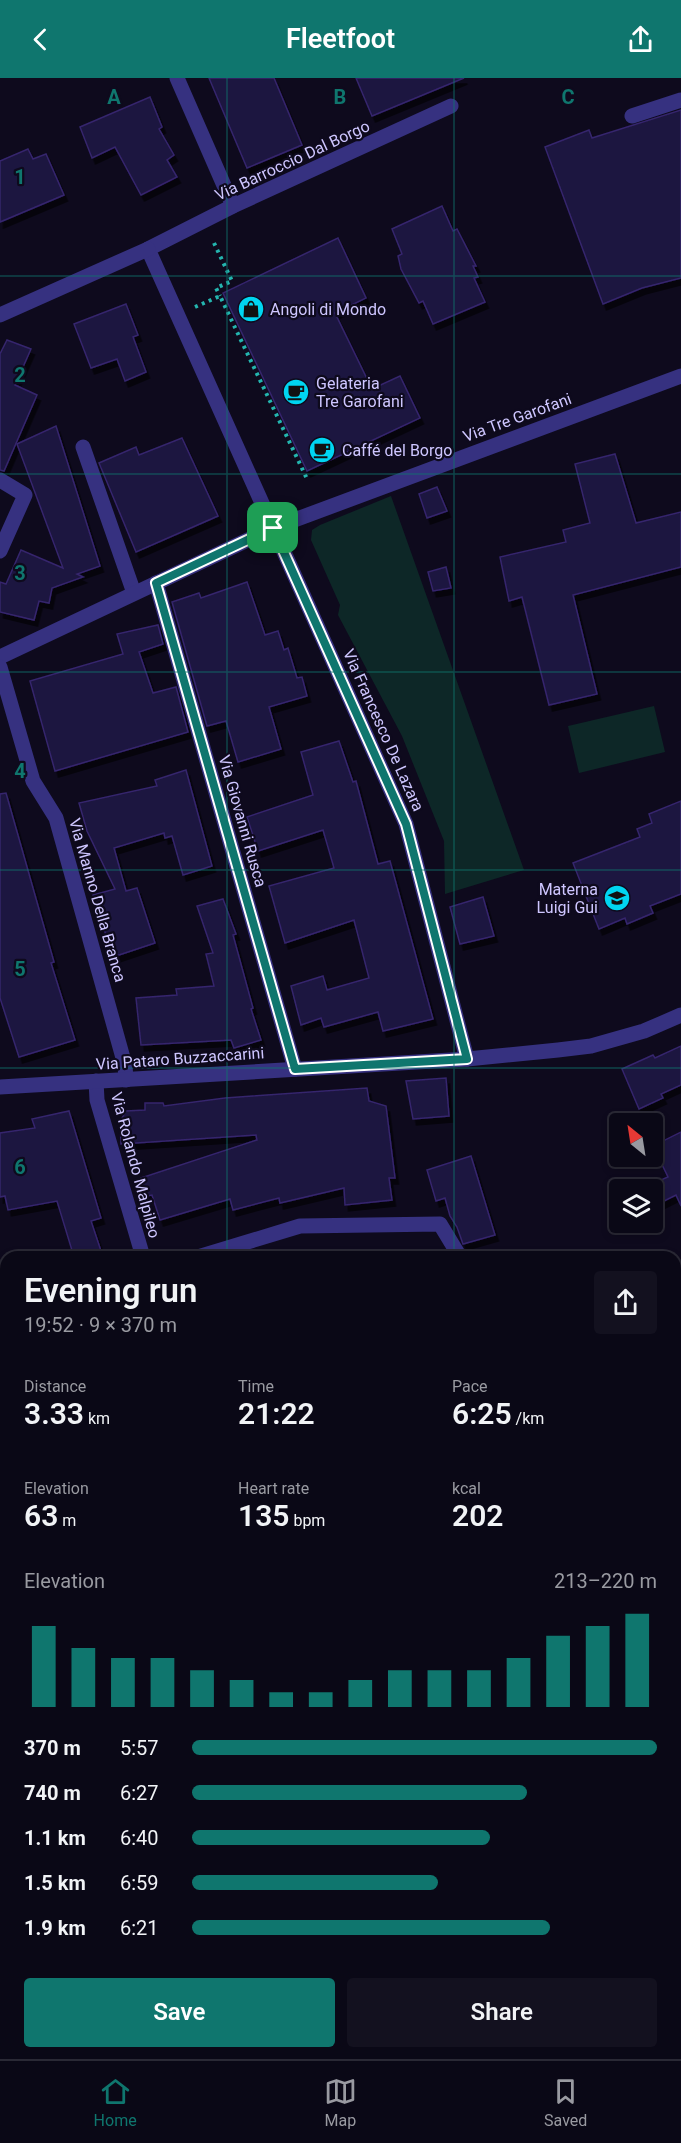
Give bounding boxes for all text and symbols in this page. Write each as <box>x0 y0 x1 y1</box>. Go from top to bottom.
icon: back <box>24 23 57 56</box>
text: Fleetfoot <box>286 23 395 55</box>
icon: share <box>624 23 657 56</box>
text: A <box>107 85 121 109</box>
text: B <box>334 85 346 109</box>
text: C <box>561 85 575 109</box>
street label: Via Barroccio Dal Borgo <box>212 116 373 205</box>
text: 1 <box>14 165 26 189</box>
shop icon: Angoli di Mondo <box>236 294 266 324</box>
place label: Angoli di Mondo <box>270 300 386 319</box>
text: 2 <box>14 363 26 387</box>
place label: Gelateria Tre Garofani <box>316 374 404 411</box>
cafe icon: Gelateria Tre Garofani <box>281 377 311 407</box>
street label: Via Tre Garofani <box>460 389 574 446</box>
cafe icon: Caffé del Borgo <box>307 435 337 465</box>
place label: Caffé del Borgo <box>342 441 452 460</box>
pin <box>247 502 298 553</box>
icon: arrive <box>256 511 289 544</box>
text: 3 <box>14 561 26 585</box>
street label: Via Francesco De Lazara <box>339 646 428 814</box>
street label: Via Giovanni Rusca <box>215 753 270 889</box>
text: 4 <box>14 759 26 783</box>
street label: Via Manno Della Branca <box>65 816 130 984</box>
place label: Materna Luigi Gui <box>537 880 598 917</box>
school or university icon: Materna Luigi Gui <box>602 883 632 913</box>
text: 5 <box>14 957 26 981</box>
street label: Via Pataro Buzzaccarini <box>95 1043 265 1074</box>
street label: Via Rolando Malpileo <box>107 1090 164 1240</box>
north arrow <box>609 1113 663 1167</box>
map controls <box>609 1113 663 1233</box>
text: 6 <box>14 1155 26 1179</box>
button: layers <box>609 1179 663 1233</box>
text: Evening run <box>24 1271 197 1310</box>
button: share <box>594 1271 657 1334</box>
text: 19:52 · 9 × 370 m <box>24 1313 177 1337</box>
text: Distance <box>24 1377 86 1396</box>
text: Time <box>238 1377 274 1396</box>
text: Pace <box>452 1377 488 1396</box>
text: 3.33 <box>24 1396 84 1431</box>
text: 21:22 <box>238 1396 315 1431</box>
text: 6:25 <box>452 1396 512 1431</box>
text: km <box>84 1409 110 1428</box>
text: /km <box>512 1409 544 1428</box>
text: Elevation <box>24 1479 89 1498</box>
text: Heart rate <box>238 1479 309 1498</box>
text: kcal <box>452 1479 481 1498</box>
text: 63 <box>24 1498 58 1533</box>
text: 135 <box>238 1498 289 1533</box>
text: 202 <box>452 1498 503 1533</box>
text: m <box>58 1511 76 1530</box>
text: bpm <box>289 1511 325 1530</box>
text: Elevation <box>24 1569 105 1593</box>
text: 213–220 m <box>554 1569 657 1593</box>
text: 370 m <box>24 1736 81 1760</box>
text: 5:57 <box>120 1736 159 1760</box>
text: 740 m <box>24 1781 81 1805</box>
text: 6:27 <box>120 1781 159 1805</box>
text: 1.1 km <box>24 1826 86 1850</box>
text: 6:40 <box>120 1826 159 1850</box>
text: 1.5 km <box>24 1871 86 1895</box>
text: 6:59 <box>120 1871 159 1895</box>
text: 1.9 km <box>24 1916 86 1940</box>
text: 6:21 <box>120 1916 159 1940</box>
button: Save <box>24 1978 335 2047</box>
button: Share <box>347 1978 657 2047</box>
tab: Home <box>94 2075 137 2130</box>
tab: Map <box>324 2075 357 2130</box>
tab: Saved <box>544 2075 587 2130</box>

